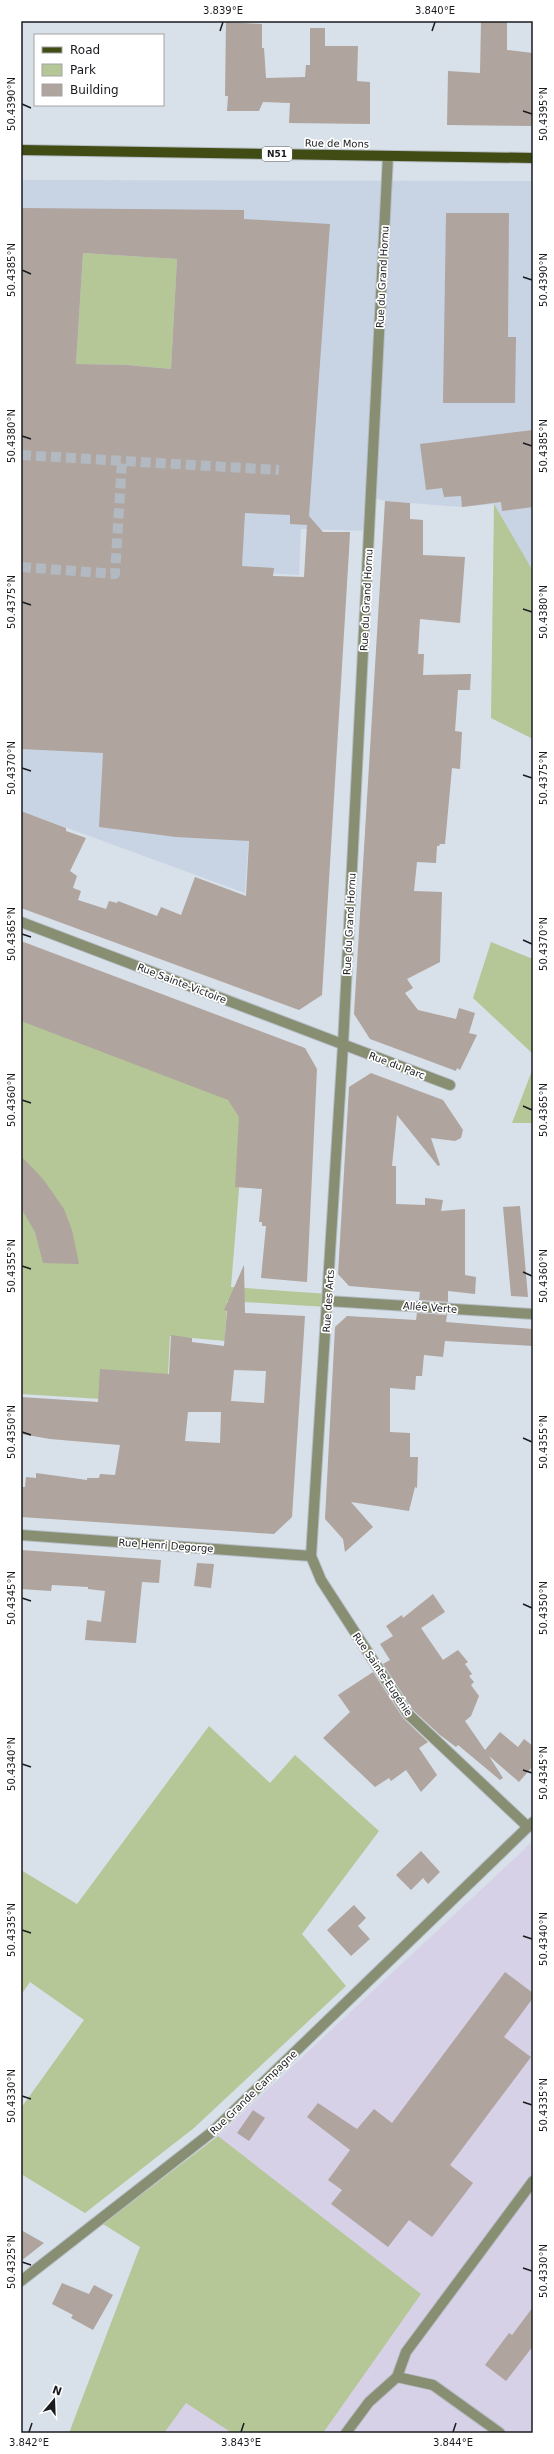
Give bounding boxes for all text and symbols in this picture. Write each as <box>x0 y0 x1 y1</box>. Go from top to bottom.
text: 3.839°E <box>203 5 243 16</box>
text: 3.840°E <box>415 5 455 16</box>
legend <box>34 34 164 106</box>
text: Road <box>70 43 100 57</box>
text: Park <box>70 63 96 77</box>
text: 50.4390°N <box>6 77 17 131</box>
text: Building <box>70 83 119 97</box>
text: 50.4395°N <box>538 87 549 141</box>
street label: Rue de Mons <box>305 137 369 150</box>
road number: N51 <box>262 147 292 161</box>
street label: Rue du Grand Hornu <box>374 226 391 328</box>
text: 50.4385°N <box>6 243 17 297</box>
text: 50.4390°N <box>538 253 549 307</box>
text: 50.4380°N <box>6 409 17 463</box>
text: 50.4385°N <box>538 419 549 473</box>
street label: Rue du Grand Hornu <box>358 549 375 651</box>
text: 50.4375°N <box>6 575 17 629</box>
text: 50.4380°N <box>538 585 549 639</box>
text: 50.4370°N <box>6 741 17 795</box>
text: 50.4375°N <box>538 751 549 805</box>
street label: Rue du Grand Hornu <box>341 873 358 975</box>
text: 50.4365°N <box>6 907 17 961</box>
text: 50.4370°N <box>538 917 549 971</box>
street label: Rue Sainte-Victoire <box>136 961 228 1006</box>
street label: Rue du Parc <box>367 1050 426 1081</box>
text: 50.4360°N <box>6 1073 17 1127</box>
text: 50.4365°N <box>538 1083 549 1137</box>
text: 50.4355°N <box>6 1239 17 1293</box>
text: 50.4360°N <box>538 1249 549 1303</box>
street label: Rue des Arts <box>321 1269 336 1333</box>
street label: Allée Verte <box>402 1300 457 1315</box>
text: 50.4350°N <box>6 1405 17 1459</box>
text: 50.4355°N <box>538 1415 549 1469</box>
street label: Rue Henri Degorge <box>118 1537 214 1554</box>
text: 50.4345°N <box>6 1571 17 1625</box>
text: 50.4350°N <box>538 1581 549 1635</box>
street label: Rue Sainte-Eugénie <box>351 1631 415 1718</box>
text: 50.4340°N <box>6 1737 17 1791</box>
text: 50.4345°N <box>538 1746 549 1800</box>
text: 50.4335°N <box>6 1903 17 1957</box>
text: 50.4340°N <box>538 1912 549 1966</box>
street label: Rue Grande Campagne <box>208 2048 299 2137</box>
text: 50.4330°N <box>6 2069 17 2123</box>
text: 50.4335°N <box>538 2078 549 2132</box>
text: 50.4325°N <box>6 2235 17 2289</box>
text: 50.4330°N <box>538 2244 549 2298</box>
north arrow <box>34 2380 74 2420</box>
text: N <box>51 2383 64 2399</box>
text: 3.842°E <box>9 2437 49 2448</box>
text: 3.843°E <box>221 2437 261 2448</box>
text: 3.844°E <box>433 2437 473 2448</box>

